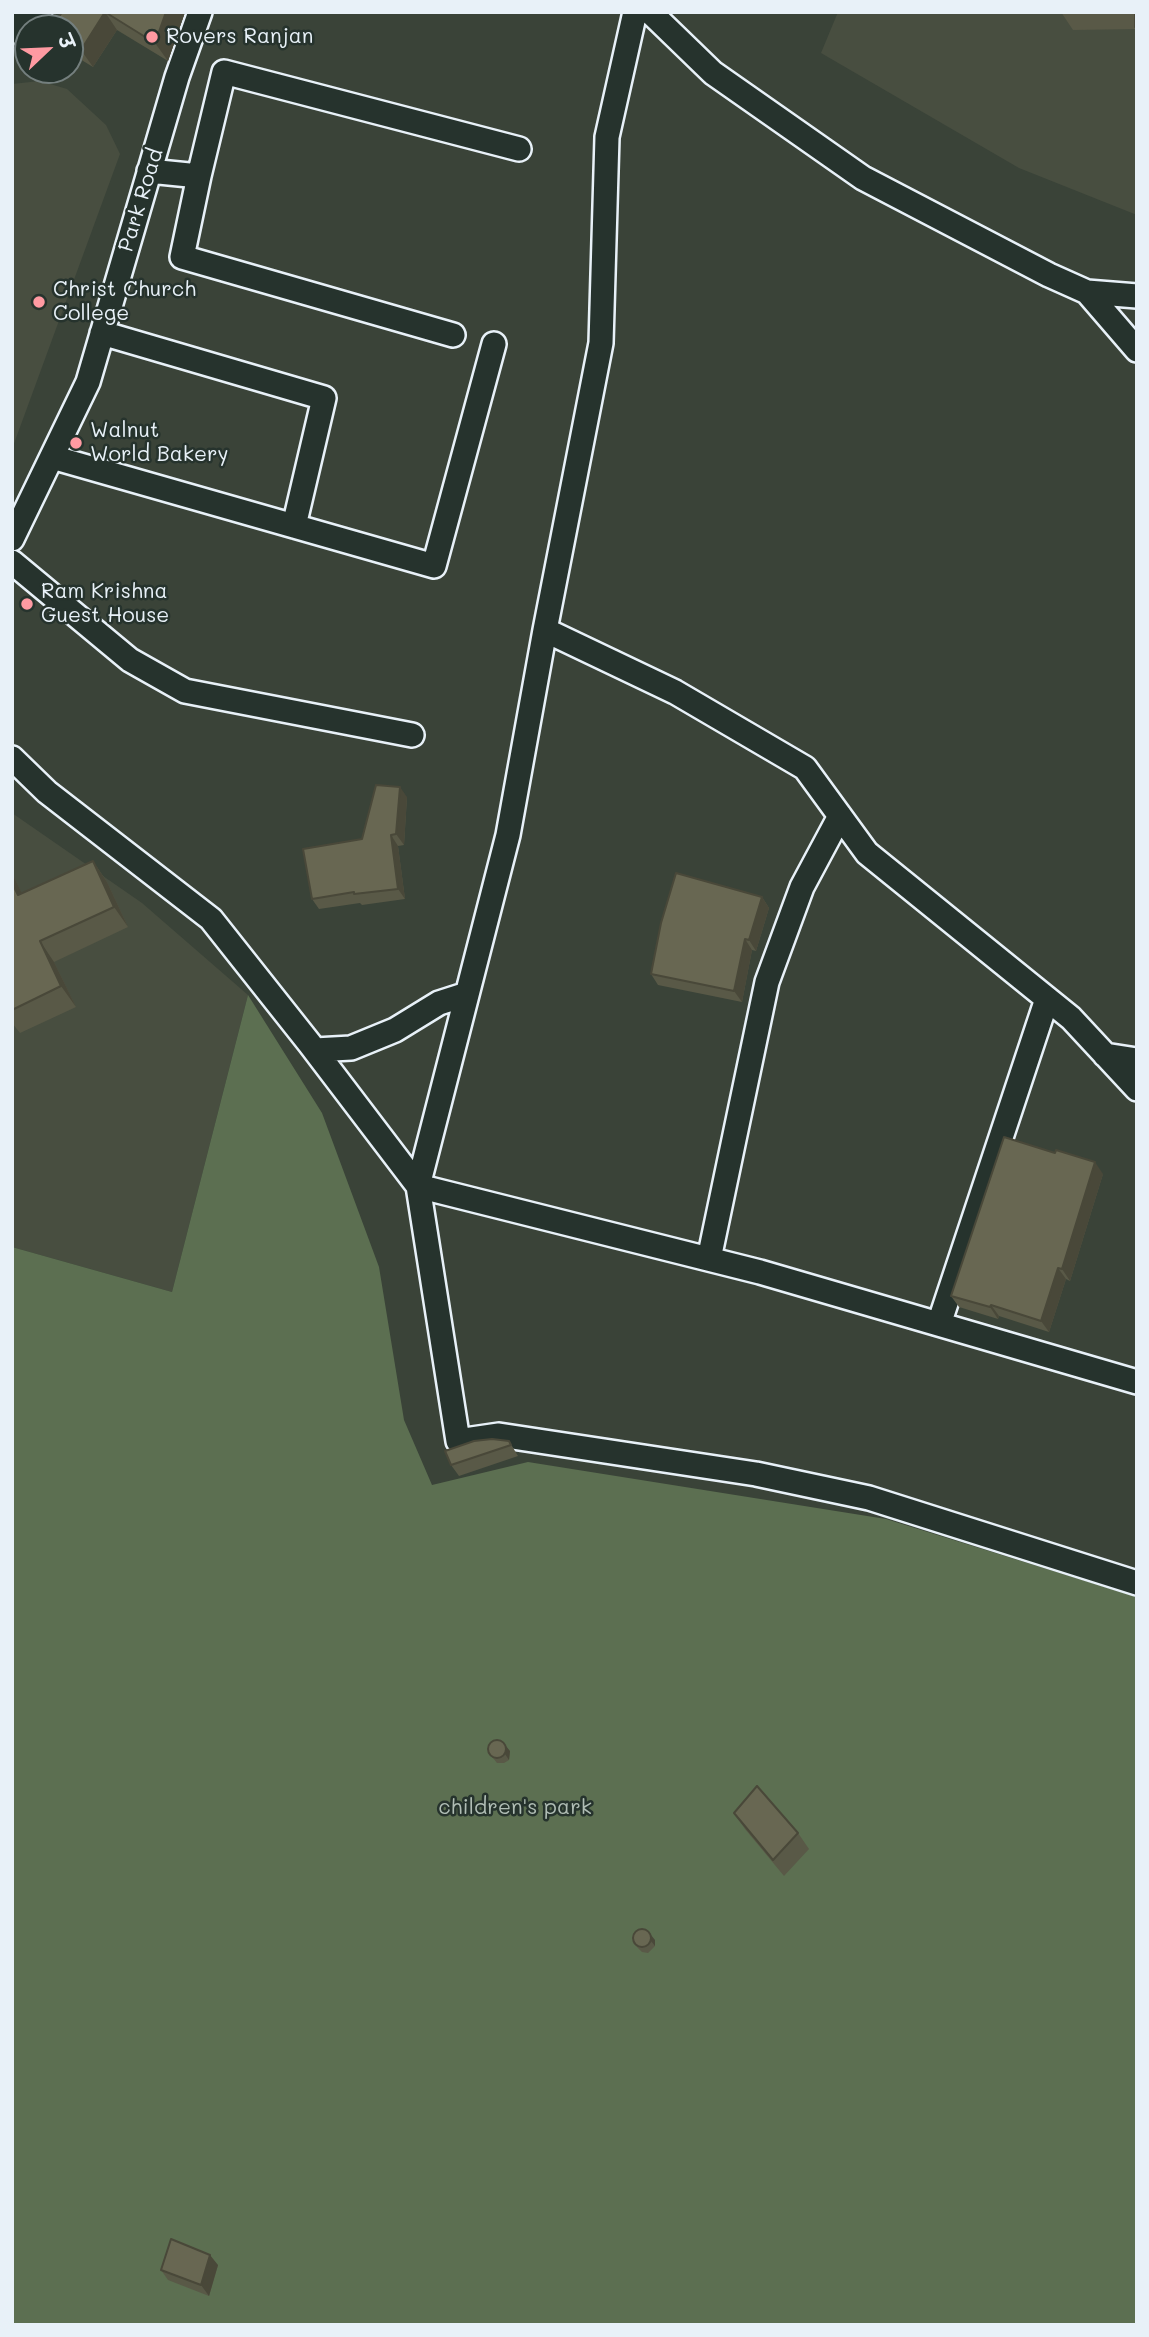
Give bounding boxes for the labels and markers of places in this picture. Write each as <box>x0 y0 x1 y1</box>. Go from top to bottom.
place label: Rovers Ranjan <box>166 24 313 50</box>
marker: Rovers Ranjan <box>144 29 160 45</box>
place label: Christ Church College <box>53 277 196 327</box>
marker: Christ Church College <box>31 294 47 310</box>
place label: Walnut World Bakery <box>90 418 229 468</box>
marker: Walnut World Bakery <box>68 435 84 451</box>
place label: Ram Krishna Guest House <box>41 579 169 629</box>
marker: Ram Krishna Guest House <box>19 596 35 612</box>

